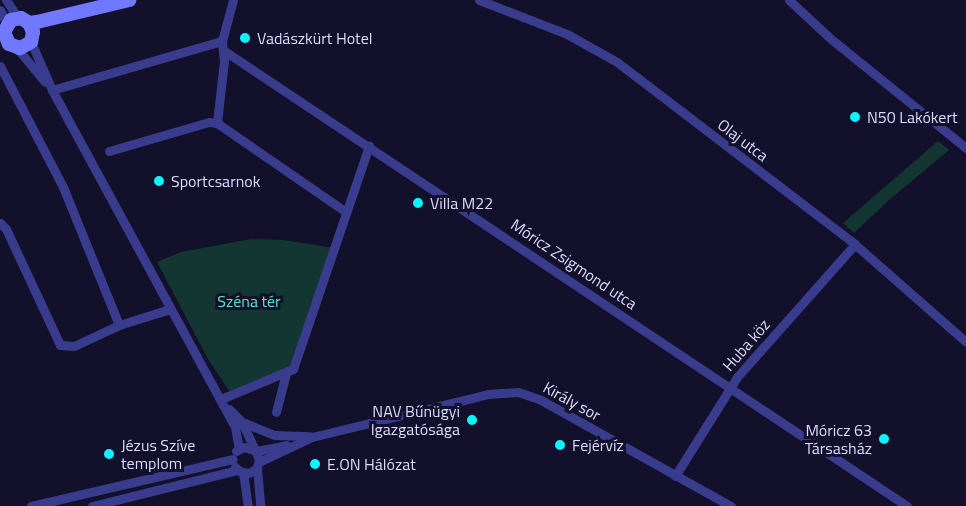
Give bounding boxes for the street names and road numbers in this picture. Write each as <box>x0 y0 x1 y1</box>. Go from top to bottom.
street label: Olaj utca <box>714 115 772 165</box>
street label: Móricz Zsigmond utca <box>507 215 641 313</box>
street label: Huba köz <box>718 315 774 375</box>
street label: Király sor <box>540 377 604 425</box>

